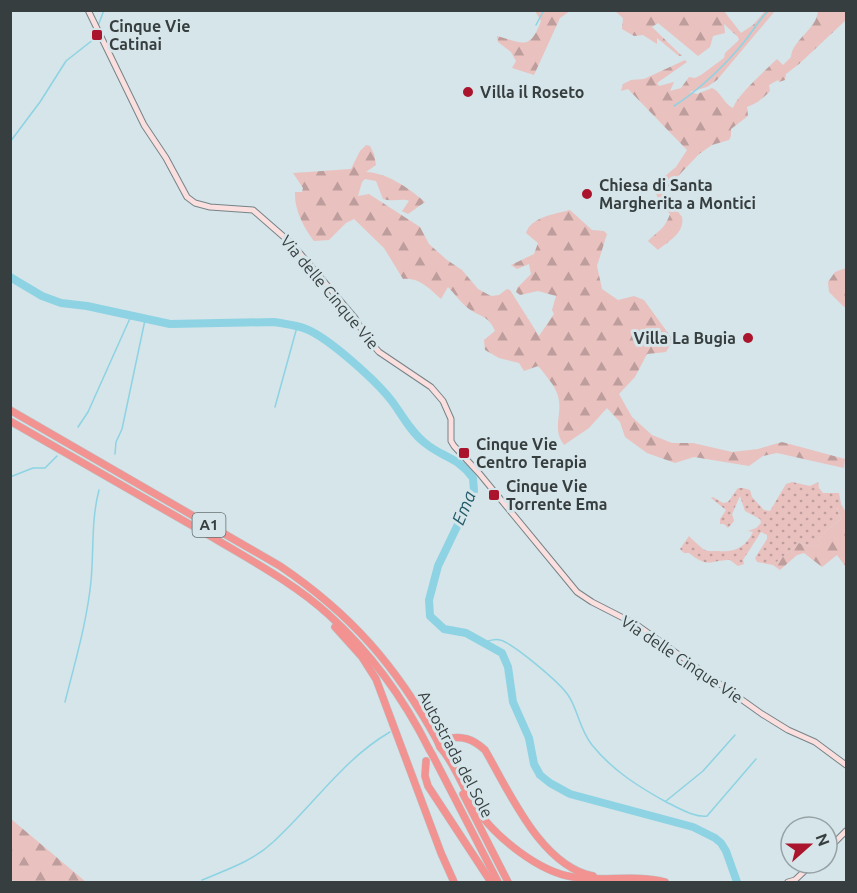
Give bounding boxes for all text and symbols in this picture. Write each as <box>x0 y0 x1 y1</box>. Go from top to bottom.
place label: Cinque Vie Catinai <box>109 17 190 53</box>
marker: Cinque Vie Catinai <box>90 28 104 42</box>
place label: Villa il Roseto <box>480 83 585 101</box>
marker: Villa il Roseto <box>461 85 475 99</box>
place label: Chiesa di Santa Margherita a Montici <box>599 176 756 212</box>
marker: Chiesa di Santa Margherita a Montici <box>580 187 594 201</box>
street label: Via delle Cinque Vie <box>277 232 383 352</box>
place label: Villa La Bugia <box>634 329 736 347</box>
marker: Villa La Bugia <box>741 331 755 345</box>
place label: Cinque Vie Centro Terapia <box>476 435 587 471</box>
marker: Cinque Vie Centro Terapia <box>457 446 471 460</box>
place label: Cinque Vie Torrente Ema <box>506 477 607 513</box>
water label: Ema <box>447 488 479 527</box>
marker: Cinque Vie Torrente Ema <box>487 488 501 502</box>
road number: A1 <box>192 513 226 537</box>
street label: Via delle Cinque Vie <box>618 612 746 706</box>
street label: Autostrada del Sole <box>415 688 497 820</box>
north arrow <box>779 815 839 875</box>
text: N <box>812 831 834 848</box>

